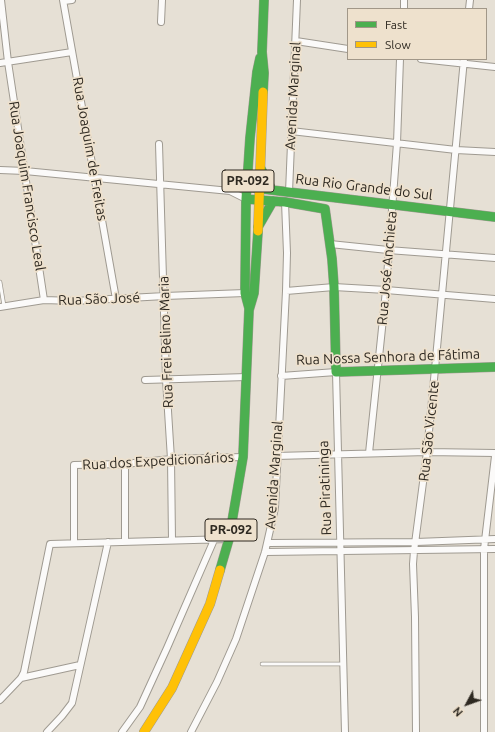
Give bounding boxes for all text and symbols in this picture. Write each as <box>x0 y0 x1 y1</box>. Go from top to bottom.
legend <box>347 8 487 60</box>
text: Fast <box>385 18 407 31</box>
text: Slow <box>385 38 411 51</box>
street label: Avenida Marginal <box>282 41 304 151</box>
street label: Rua Joaquim de Freitas <box>69 76 111 222</box>
street label: Rua Joaquim Francisco Leal <box>5 100 49 272</box>
road number: PR-092 <box>222 170 274 192</box>
street label: Rua Rio Grande do Sul <box>294 170 434 204</box>
street label: Rua José Anchieta <box>374 210 400 326</box>
street label: Rua Frei Belino Maria <box>155 276 177 408</box>
street label: Rua São José <box>58 289 140 309</box>
street label: Rua Nossa Senhora de Fátima <box>296 345 480 369</box>
street label: Rua São Vicente <box>415 380 443 482</box>
street label: Avenida Marginal <box>262 420 286 530</box>
street label: Rua Piratininga <box>315 440 335 536</box>
street label: Rua dos Expedicionários <box>82 449 234 473</box>
road number: PR-092 <box>205 519 257 541</box>
north arrow <box>447 684 487 724</box>
text: N <box>451 705 465 719</box>

